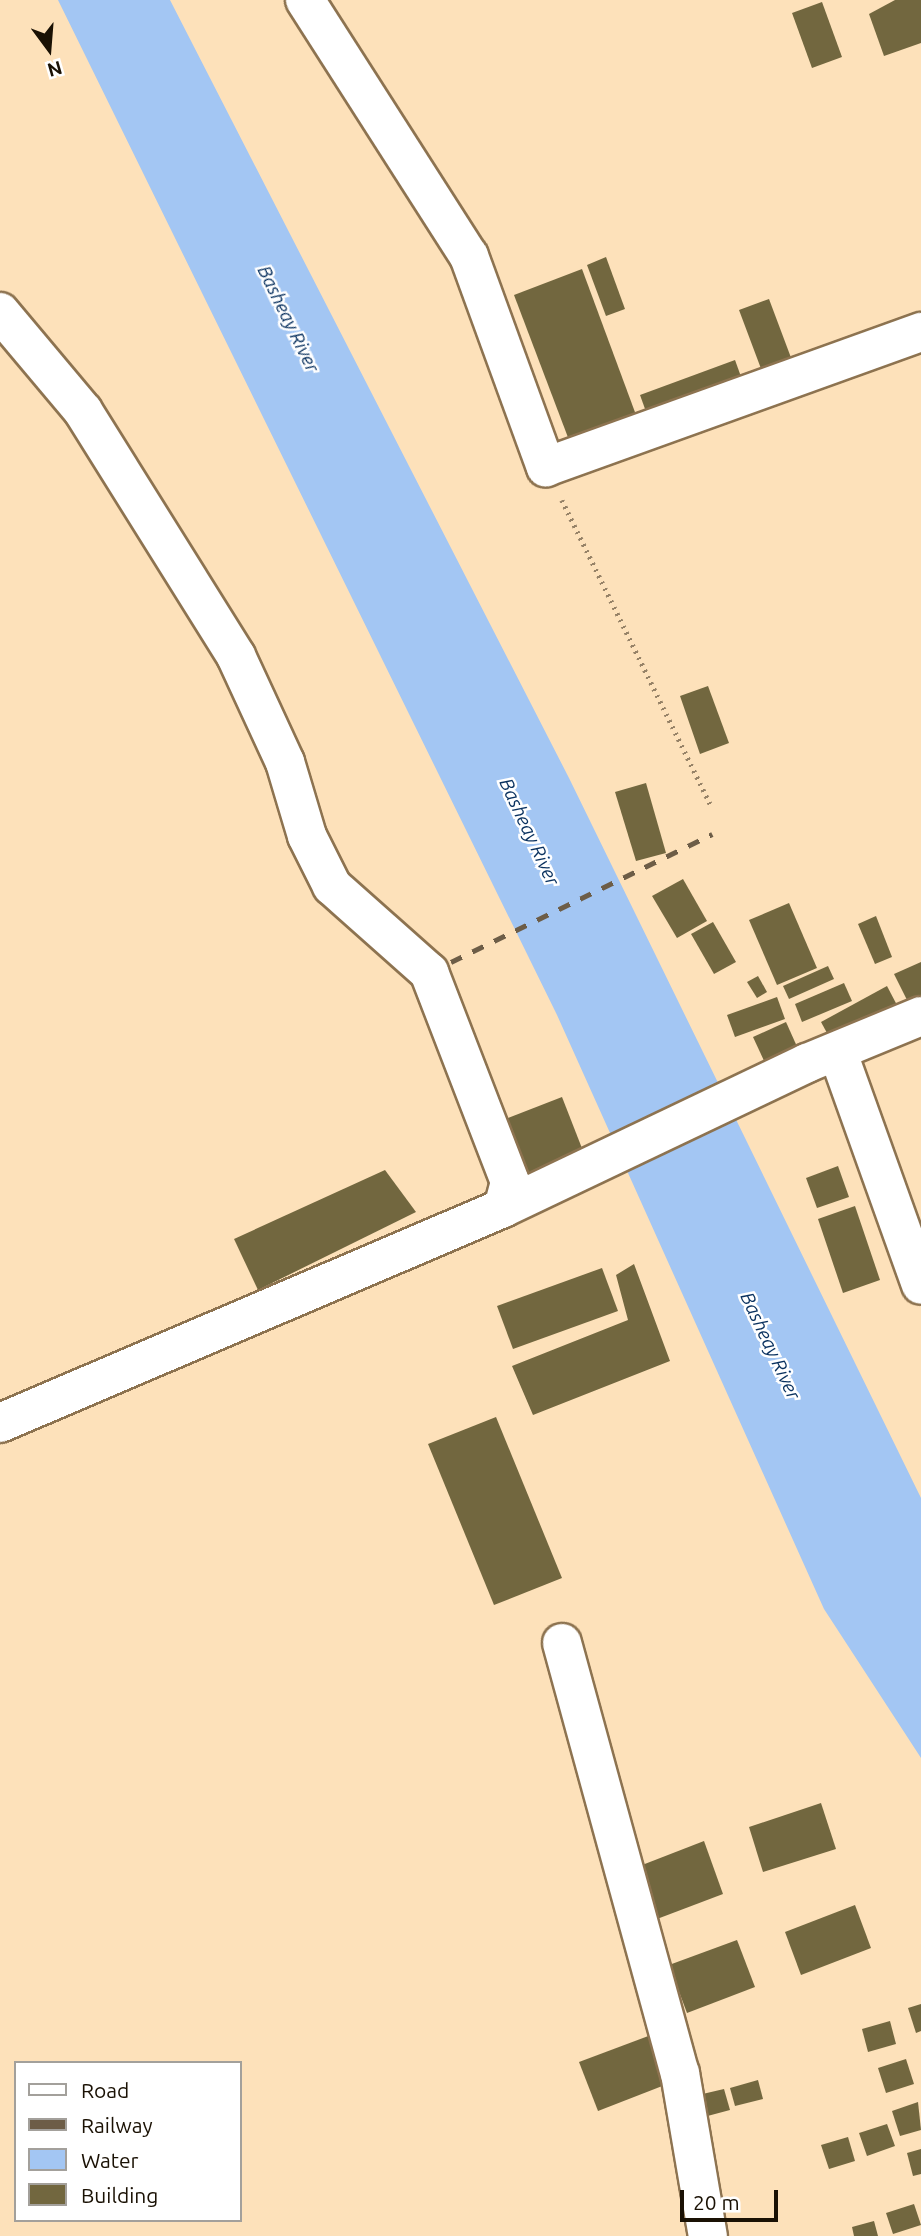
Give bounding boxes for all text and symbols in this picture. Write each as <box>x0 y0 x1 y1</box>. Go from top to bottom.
north arrow <box>14 14 84 84</box>
text: N <box>45 57 65 82</box>
water label: Basheay River <box>252 262 324 376</box>
water label: Basheay River <box>494 775 564 889</box>
water label: Basheay River <box>735 1289 805 1403</box>
legend <box>14 2061 242 2222</box>
text: Road <box>81 2078 129 2102</box>
text: Railway <box>81 2113 153 2137</box>
text: Water <box>81 2148 139 2172</box>
scale bar <box>683 2176 781 2220</box>
text: Building <box>81 2183 158 2207</box>
text: 20 m <box>693 2190 740 2214</box>

